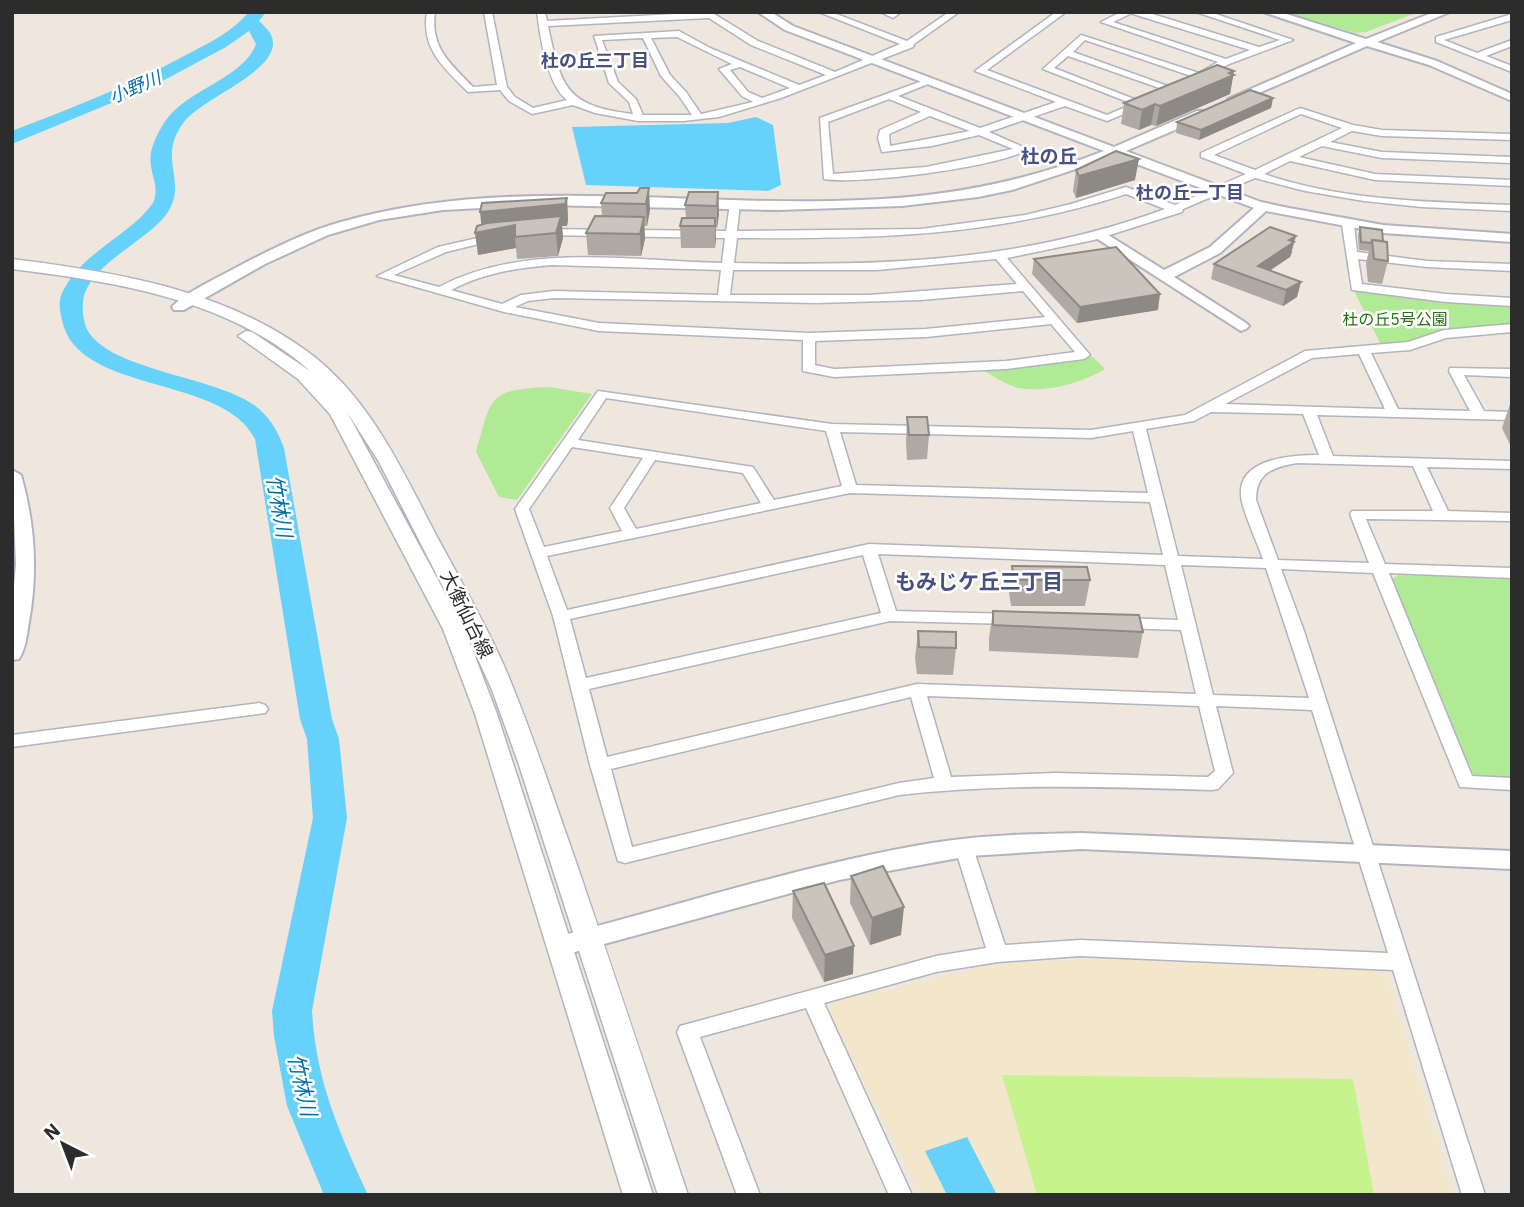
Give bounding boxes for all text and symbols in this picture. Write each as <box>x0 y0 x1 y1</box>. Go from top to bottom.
district label: 杜の丘三丁目 <box>541 49 649 72</box>
water label: 小野川 <box>106 65 166 108</box>
district label: 杜の丘 <box>1020 144 1078 168</box>
district label: 杜の丘一丁目 <box>1136 181 1244 204</box>
park label: 杜の丘5号公園 <box>1342 309 1448 329</box>
water label: 竹林川 <box>261 473 300 541</box>
street label: 大衡仙台線 <box>435 566 499 662</box>
district label: もみじケ丘三丁目 <box>895 567 1063 595</box>
water label: 竹林川 <box>282 1051 324 1121</box>
north arrow <box>28 1109 98 1179</box>
text: N <box>38 1118 65 1145</box>

